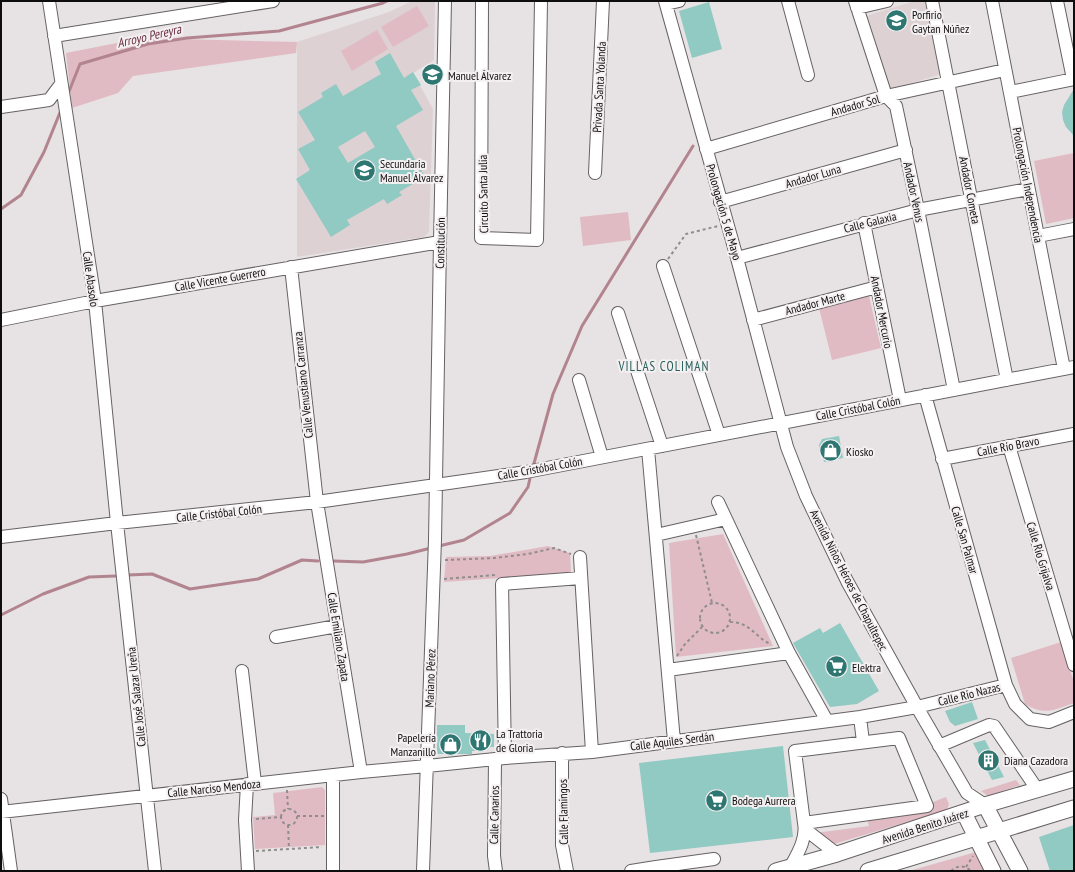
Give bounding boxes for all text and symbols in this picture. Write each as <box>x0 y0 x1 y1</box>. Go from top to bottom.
place label: Porfirio Gaytan Núñez <box>912 7 969 36</box>
school or university icon: Porfirio Gaytan Núñez <box>883 8 909 34</box>
water label: Arroyo Pereyra <box>115 20 183 52</box>
street label: Privada Santa Yolanda <box>589 41 609 133</box>
school or university icon: Manuel Álvarez <box>419 62 445 88</box>
place label: Manuel Álvarez <box>448 68 511 83</box>
street label: Andador Sol <box>829 91 881 119</box>
street label: Prolongación Independencia <box>1009 126 1047 244</box>
street label: Circuito Santa Julia <box>475 154 491 233</box>
street label: Andador Cometa <box>956 155 984 225</box>
place label: Secundaria Manuel Álvarez <box>380 156 443 185</box>
school or university icon: Secundaria Manuel Álvarez <box>351 157 377 183</box>
street label: Andador Venus <box>900 160 928 224</box>
street label: Andador Luna <box>783 161 843 191</box>
street label: Prolongación 5 de Mayo <box>703 162 745 262</box>
street label: Calle Galaxia <box>842 208 898 236</box>
street label: Constitución <box>432 217 448 269</box>
street label: Calle Abasolo <box>80 250 102 308</box>
street label: Calle Vicente Guerrero <box>173 264 267 294</box>
street label: Andador Mercurio <box>868 274 896 350</box>
street label: Andador Marte <box>783 288 847 318</box>
street label: Calle Venustiano Carranza <box>290 331 316 439</box>
district label: VILLAS COLIMAN <box>617 358 710 375</box>
street label: Calle Cristóbal Colón <box>814 392 902 424</box>
street label: Calle Río Bravo <box>976 433 1040 459</box>
shop icon: Kiosko <box>818 438 844 464</box>
place label: Kiosko <box>846 444 873 459</box>
street label: Calle Cristóbal Colón <box>496 453 584 483</box>
street label: Calle Cristóbal Colón <box>176 501 262 525</box>
street label: Calle San Palmar <box>948 504 982 576</box>
street label: Avenida Niños Héroes de Chapultepec <box>807 507 892 654</box>
street label: Calle Río Grijalva <box>1023 520 1059 592</box>
street label: Calle Emiliano Zapata <box>325 591 353 683</box>
street label: Calle José Salazar Ureña <box>123 646 149 747</box>
street label: Mariano Pérez <box>421 648 439 708</box>
supermarket icon: Elektra <box>823 654 849 680</box>
place label: Elektra <box>852 660 881 675</box>
street label: Calle Río Nazas <box>936 679 1002 709</box>
place label: La Trattoria de Gloria <box>496 726 543 755</box>
restaurant icon: La Trattoria de Gloria <box>467 727 493 753</box>
street label: Calle Aquiles Serdán <box>629 728 715 754</box>
place label: Papelería Manzanillo <box>391 730 436 759</box>
shop icon: Papelería Manzanillo <box>438 731 464 757</box>
building icon: Diana Cazadora <box>976 747 1002 773</box>
place label: Diana Cazadora <box>1004 753 1068 768</box>
street label: Calle Narciso Mendoza <box>167 776 262 800</box>
street label: Calle Flamingos <box>555 779 571 845</box>
street label: Calle Canarios <box>486 786 502 844</box>
supermarket icon: Bodega Aurrera <box>703 787 729 813</box>
place label: Bodega Aurrera <box>732 793 796 808</box>
street label: Avenida Benito Juárez <box>880 805 970 847</box>

